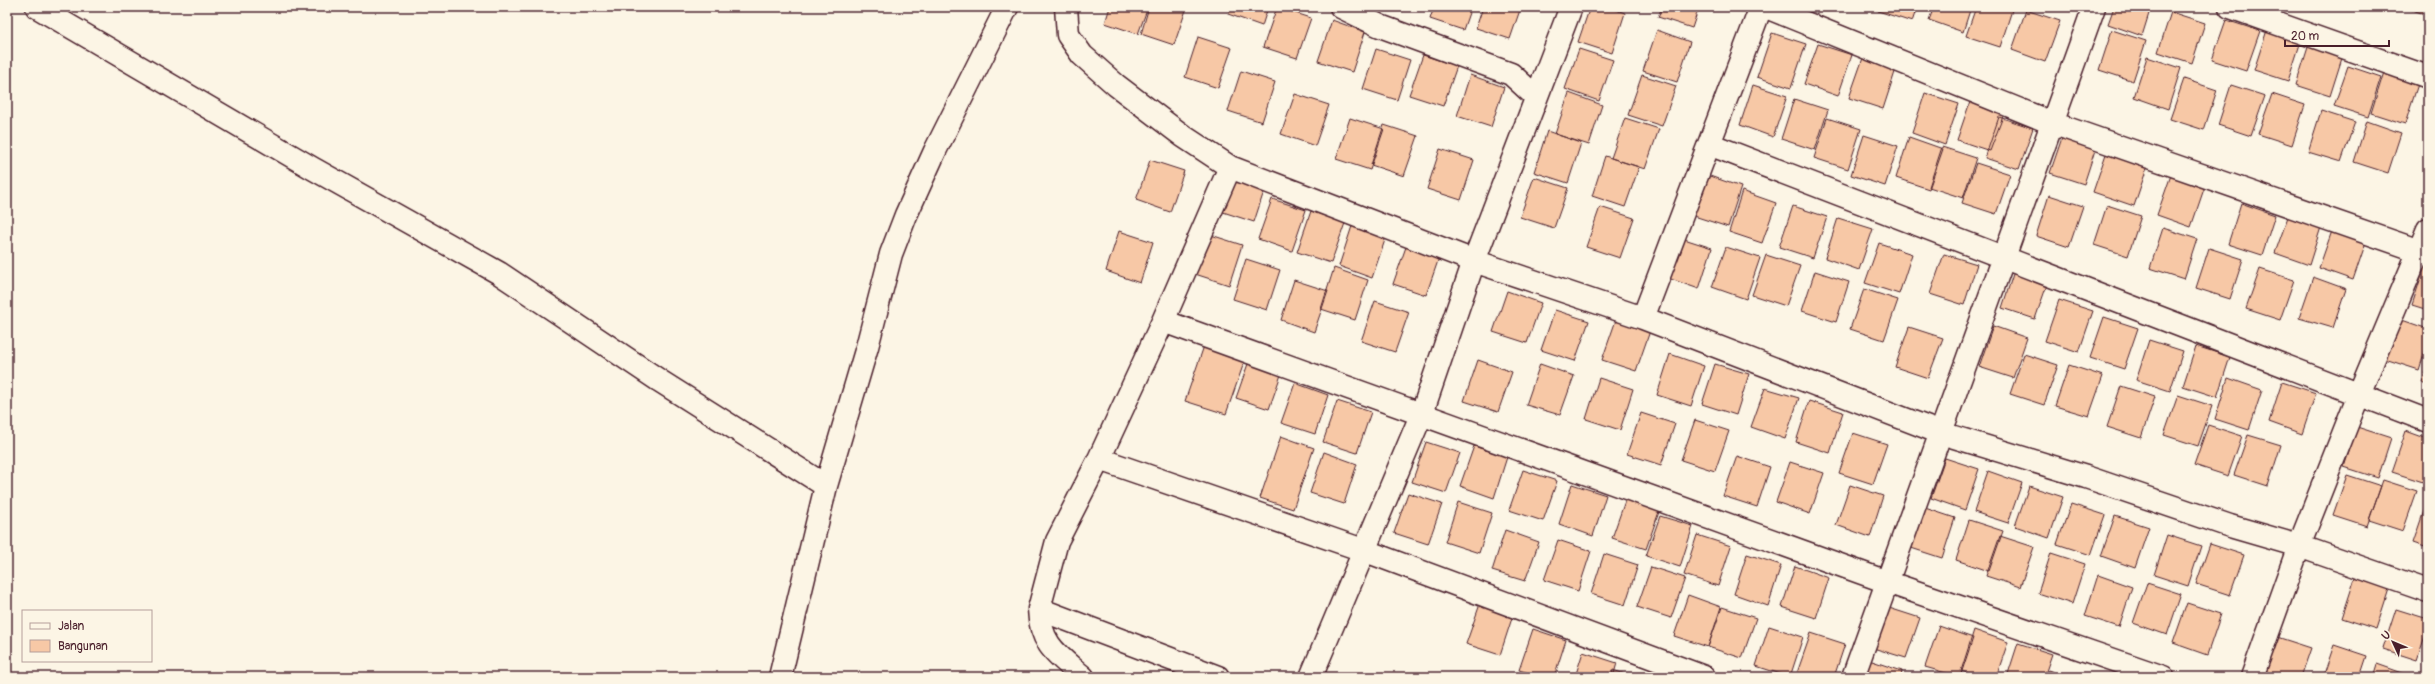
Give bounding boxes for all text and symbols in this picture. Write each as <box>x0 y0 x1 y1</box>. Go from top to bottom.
scale bar <box>2285 22 2389 48</box>
text: 20 m <box>2291 29 2320 44</box>
legend <box>22 610 152 662</box>
text: Jalan <box>58 619 84 634</box>
north arrow <box>2373 622 2413 662</box>
text: U <box>2379 628 2393 643</box>
text: Bangunan <box>58 639 108 654</box>

